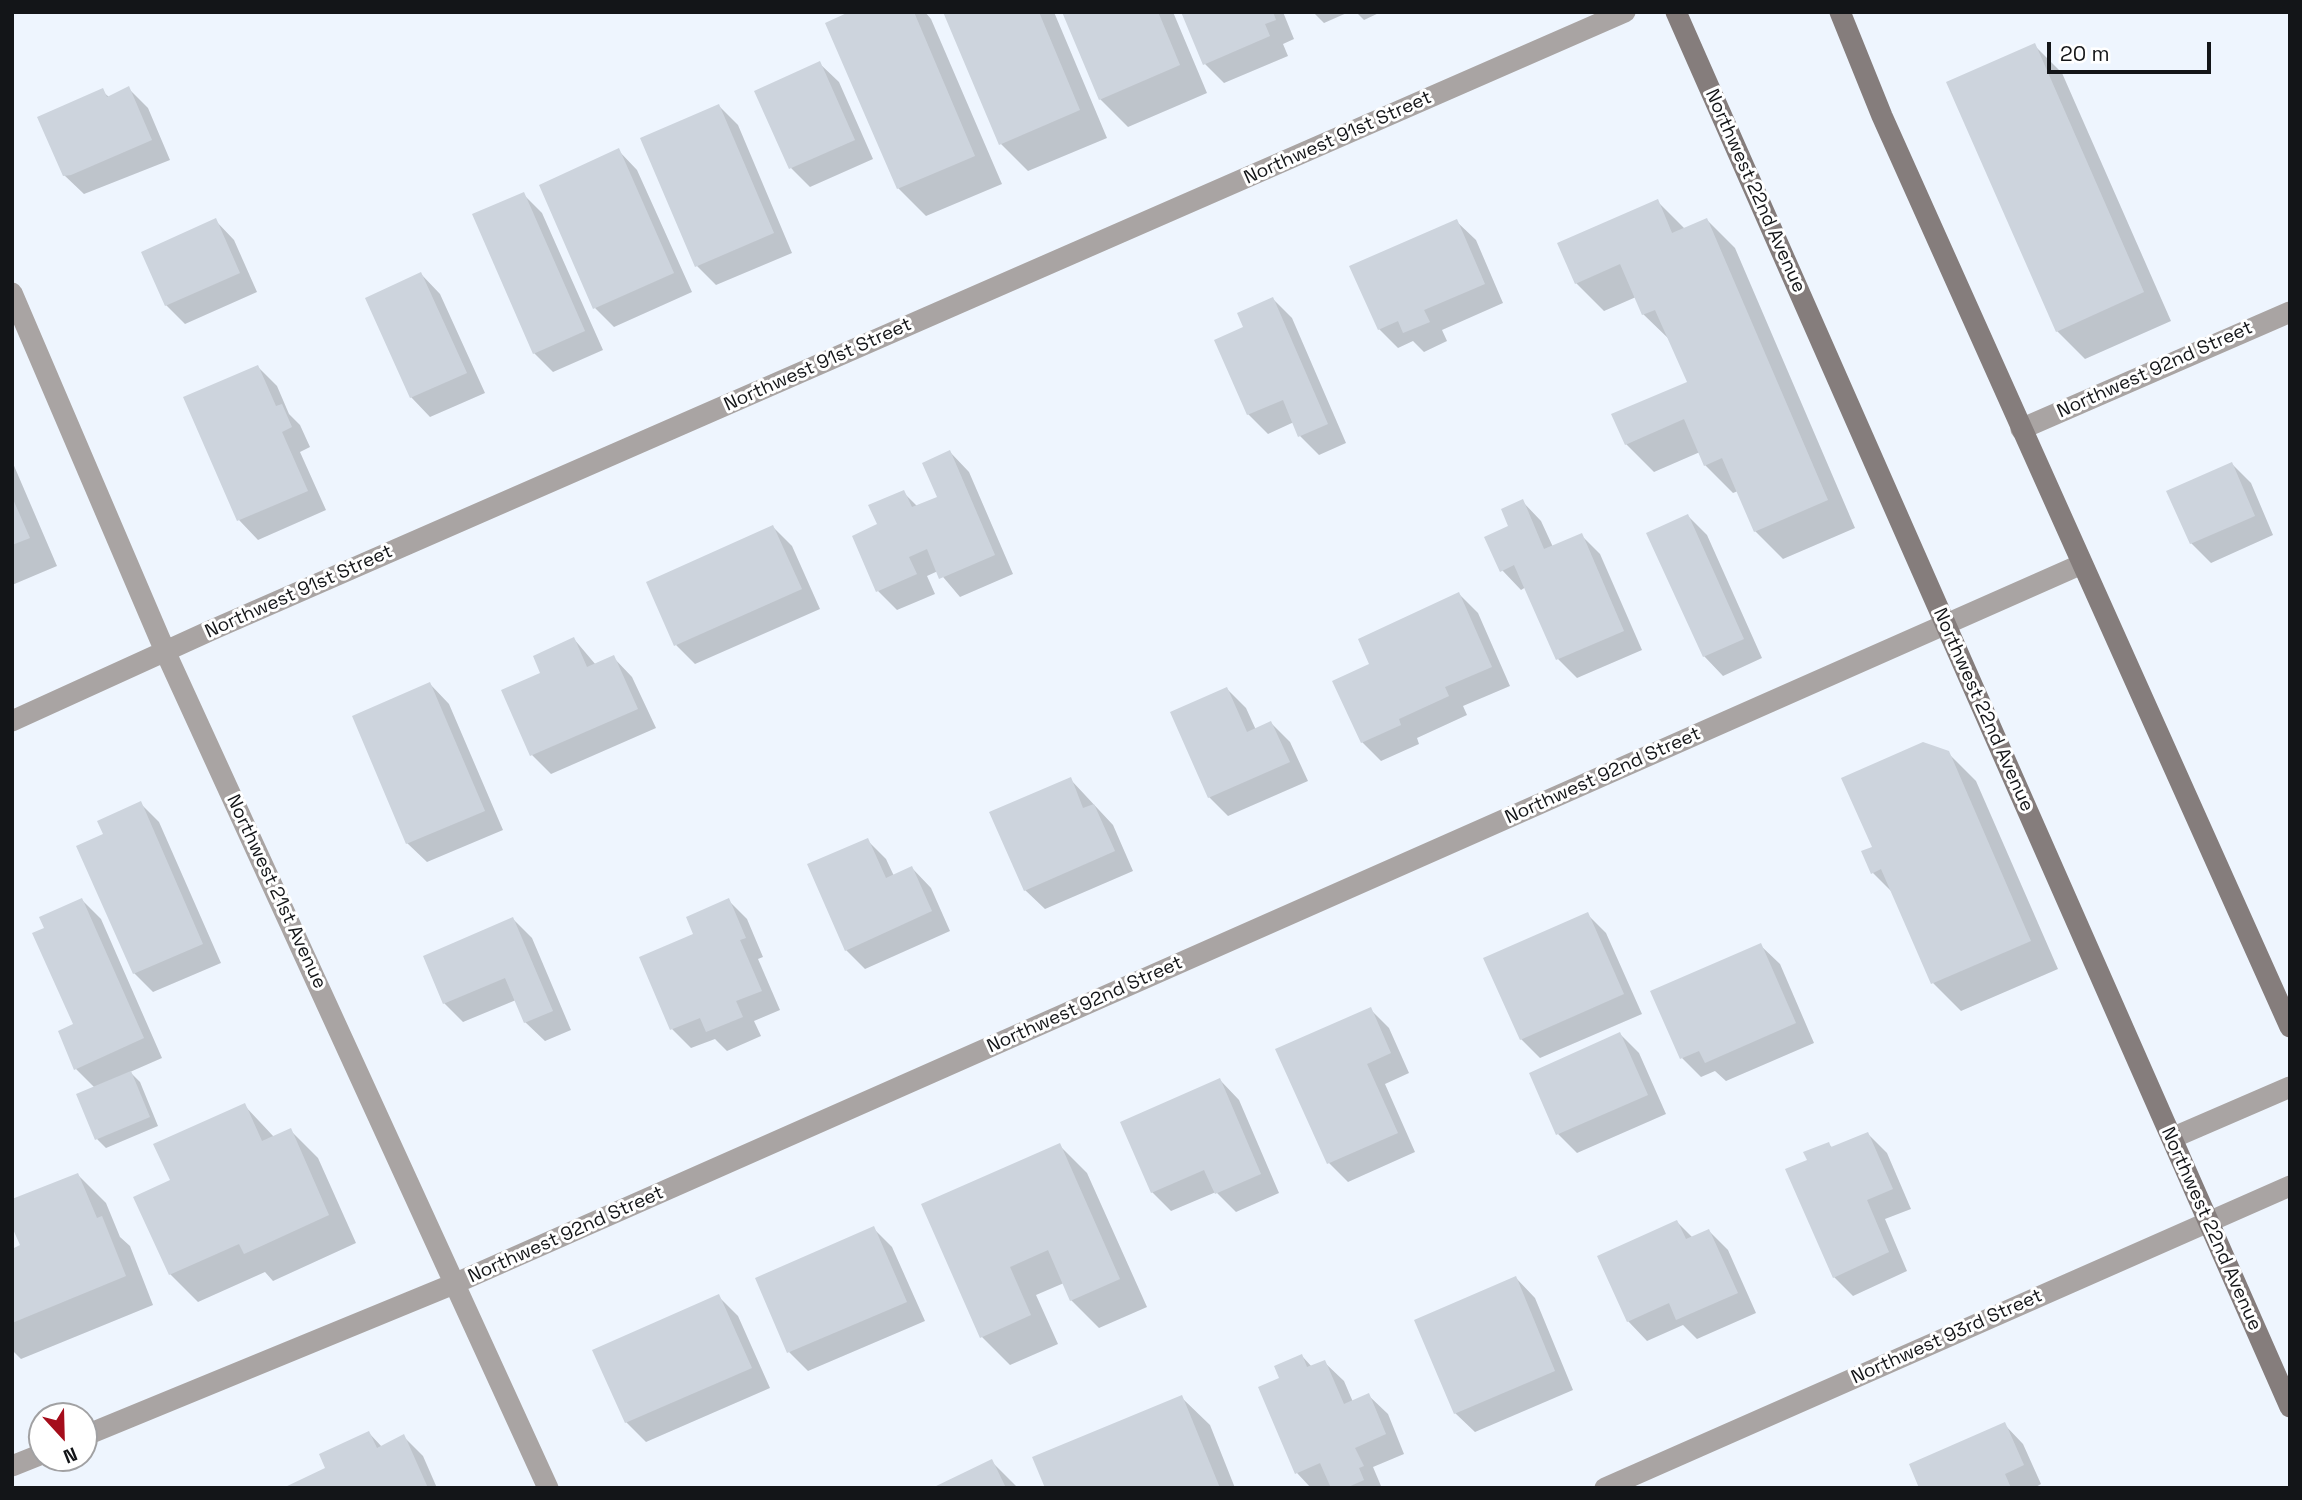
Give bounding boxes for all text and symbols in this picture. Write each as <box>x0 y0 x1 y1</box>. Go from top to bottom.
scale bar <box>2050 28 2214 72</box>
text: 20 m <box>2060 40 2110 67</box>
street label: Northwest 91st Street <box>1241 86 1435 190</box>
street label: Northwest 22nd Avenue <box>1700 86 1810 296</box>
street label: Northwest 91st Street <box>721 313 915 417</box>
street label: Northwest 92nd Street <box>2054 317 2256 423</box>
street label: Northwest 91st Street <box>202 540 396 644</box>
street label: Northwest 22nd Avenue <box>1928 605 2038 815</box>
street label: Northwest 92nd Street <box>1502 723 1704 829</box>
street label: Northwest 21st Avenue <box>221 791 331 993</box>
street label: Northwest 92nd Street <box>984 952 1186 1058</box>
street label: Northwest 22nd Avenue <box>2156 1124 2266 1334</box>
street label: Northwest 92nd Street <box>465 1182 667 1288</box>
street label: Northwest 93rd Street <box>1848 1285 2046 1389</box>
north arrow <box>28 1402 98 1472</box>
text: N <box>60 1441 81 1469</box>

